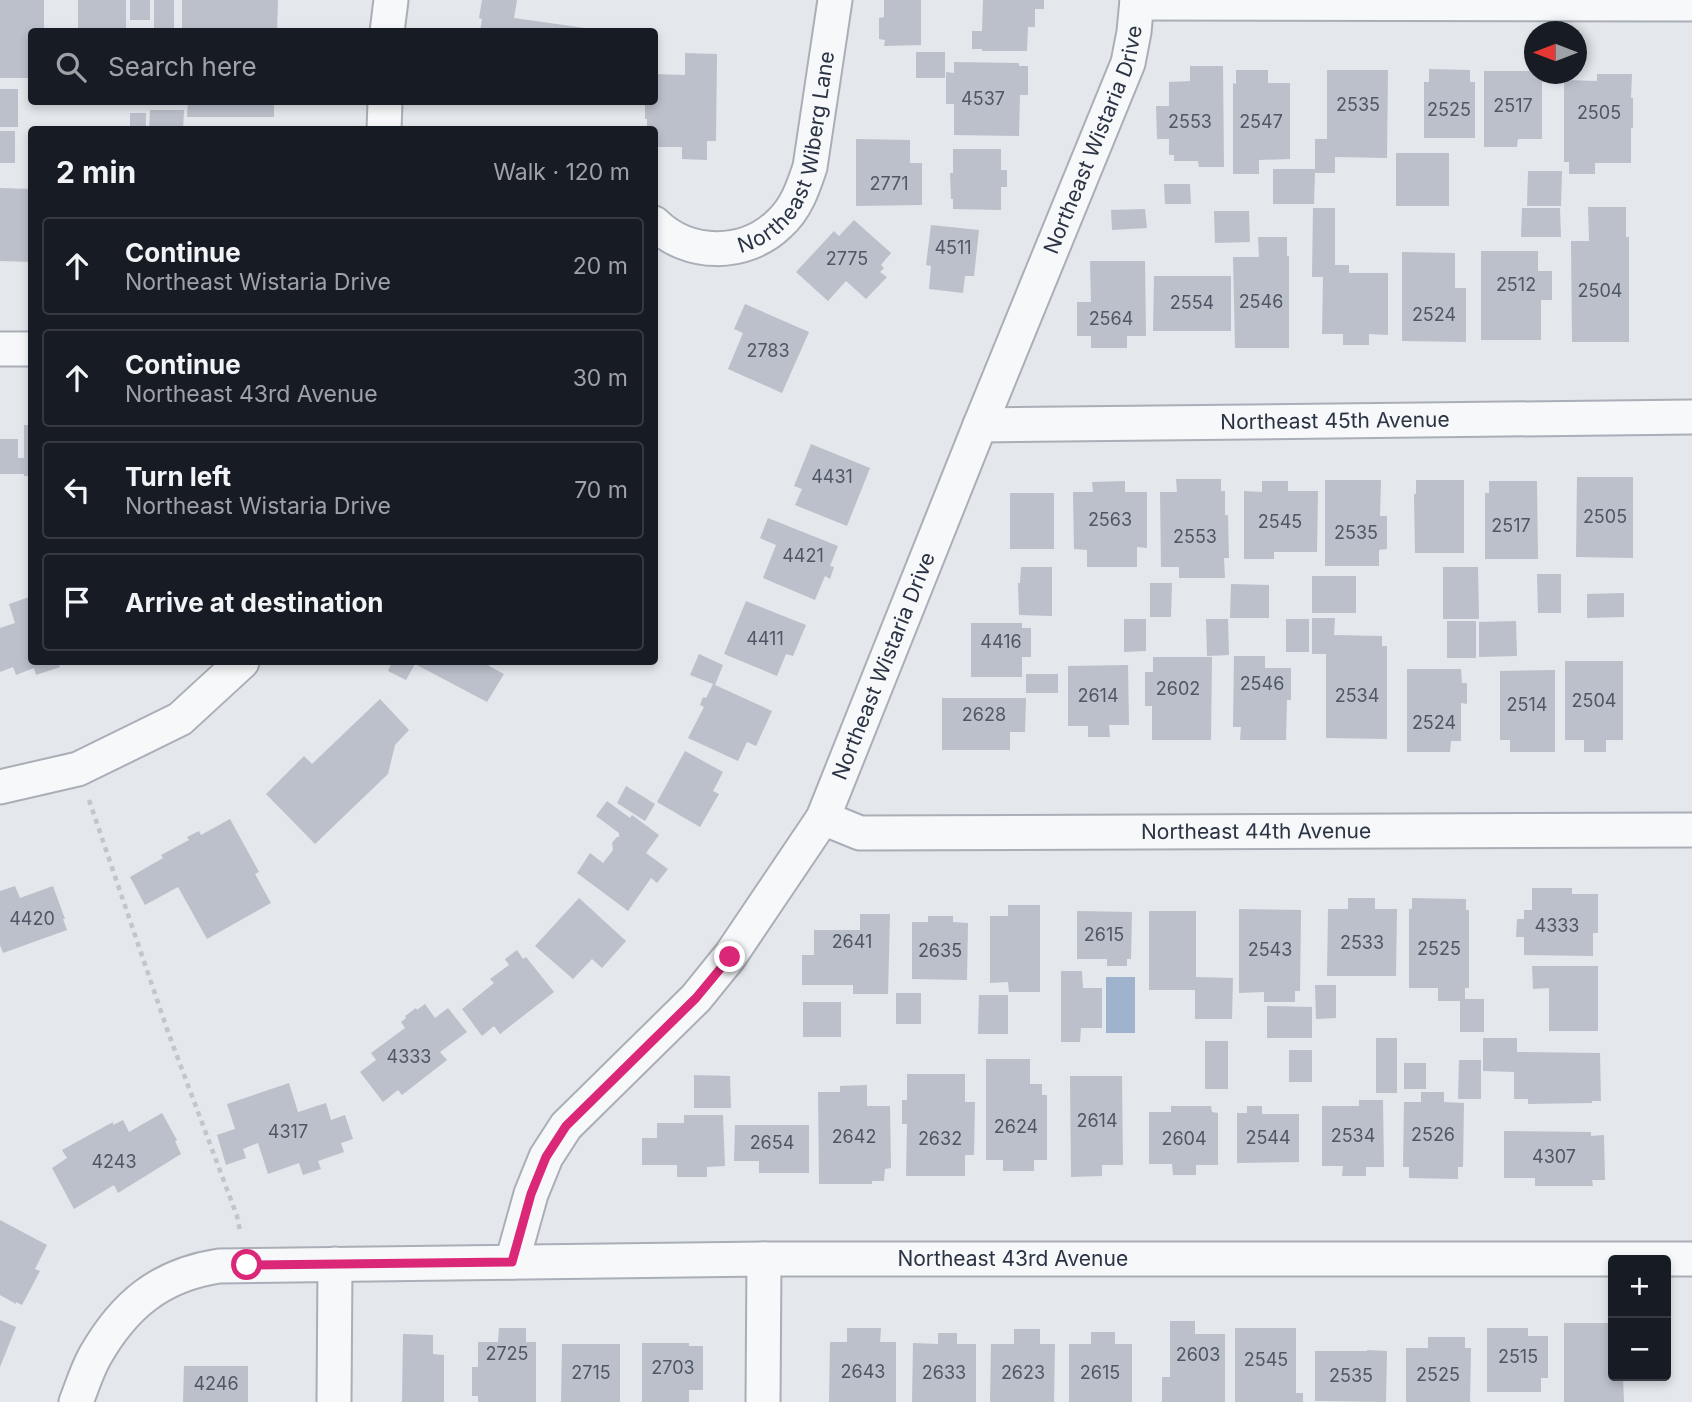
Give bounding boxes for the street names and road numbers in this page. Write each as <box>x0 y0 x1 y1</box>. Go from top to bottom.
street label: Northeast Wistaria Drive <box>1038 25 1147 257</box>
street label: Northeast Wiberg Lane <box>734 49 839 258</box>
street label: Northeast 45th Avenue <box>1220 407 1450 434</box>
street label: Northeast Wistaria Drive <box>827 548 940 783</box>
street label: Northeast 44th Avenue <box>1141 818 1371 844</box>
street label: Northeast 43rd Avenue <box>897 1246 1128 1271</box>

